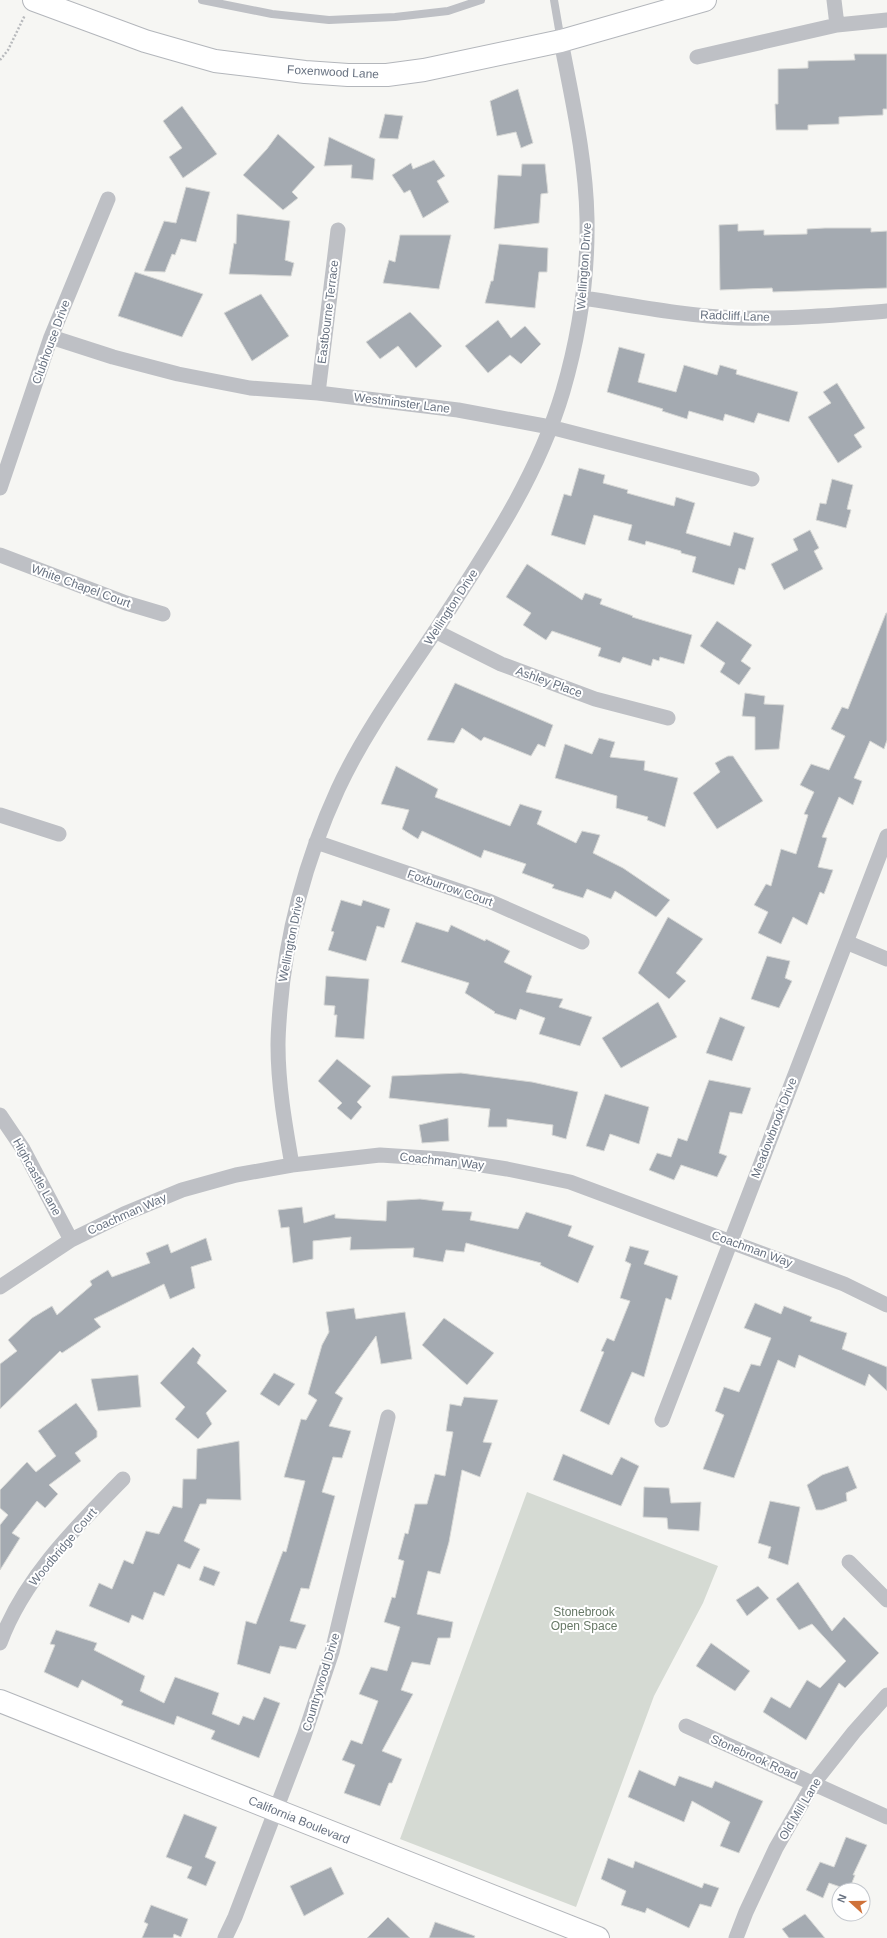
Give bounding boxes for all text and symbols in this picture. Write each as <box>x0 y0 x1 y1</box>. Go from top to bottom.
street label: Foxenwood Lane <box>287 63 380 81</box>
street label: Wellington Drive <box>574 222 594 310</box>
street label: Eastbourne Terrace <box>315 259 341 365</box>
street label: Clubhouse Drive <box>29 298 73 386</box>
street label: Radcliff Lane <box>700 308 770 324</box>
street label: Westminster Lane <box>353 390 451 416</box>
street label: White Chapel Court <box>29 562 133 611</box>
street label: Wellington Drive <box>421 566 481 647</box>
street label: Ashley Place <box>514 664 584 701</box>
street label: Foxburrow Court <box>405 867 495 909</box>
street label: Wellington Drive <box>276 895 306 983</box>
street label: Meadowbrook Drive <box>748 1075 800 1180</box>
street label: Highcastle Lane <box>10 1136 64 1218</box>
street label: Coachman Way <box>399 1150 485 1172</box>
street label: Coachman Way <box>85 1190 169 1238</box>
street label: Coachman Way <box>710 1228 794 1270</box>
street label: Woodbridge Court <box>26 1505 100 1589</box>
park label: Stonebrook Open Space <box>551 1605 618 1633</box>
street label: Countrywood Drive <box>299 1631 343 1733</box>
street label: Stonebrook Road <box>708 1732 800 1782</box>
street label: Old Mill Lane <box>776 1775 824 1843</box>
street label: California Boulevard <box>246 1793 352 1847</box>
north arrow <box>831 1882 871 1922</box>
text: N <box>835 1893 849 1904</box>

